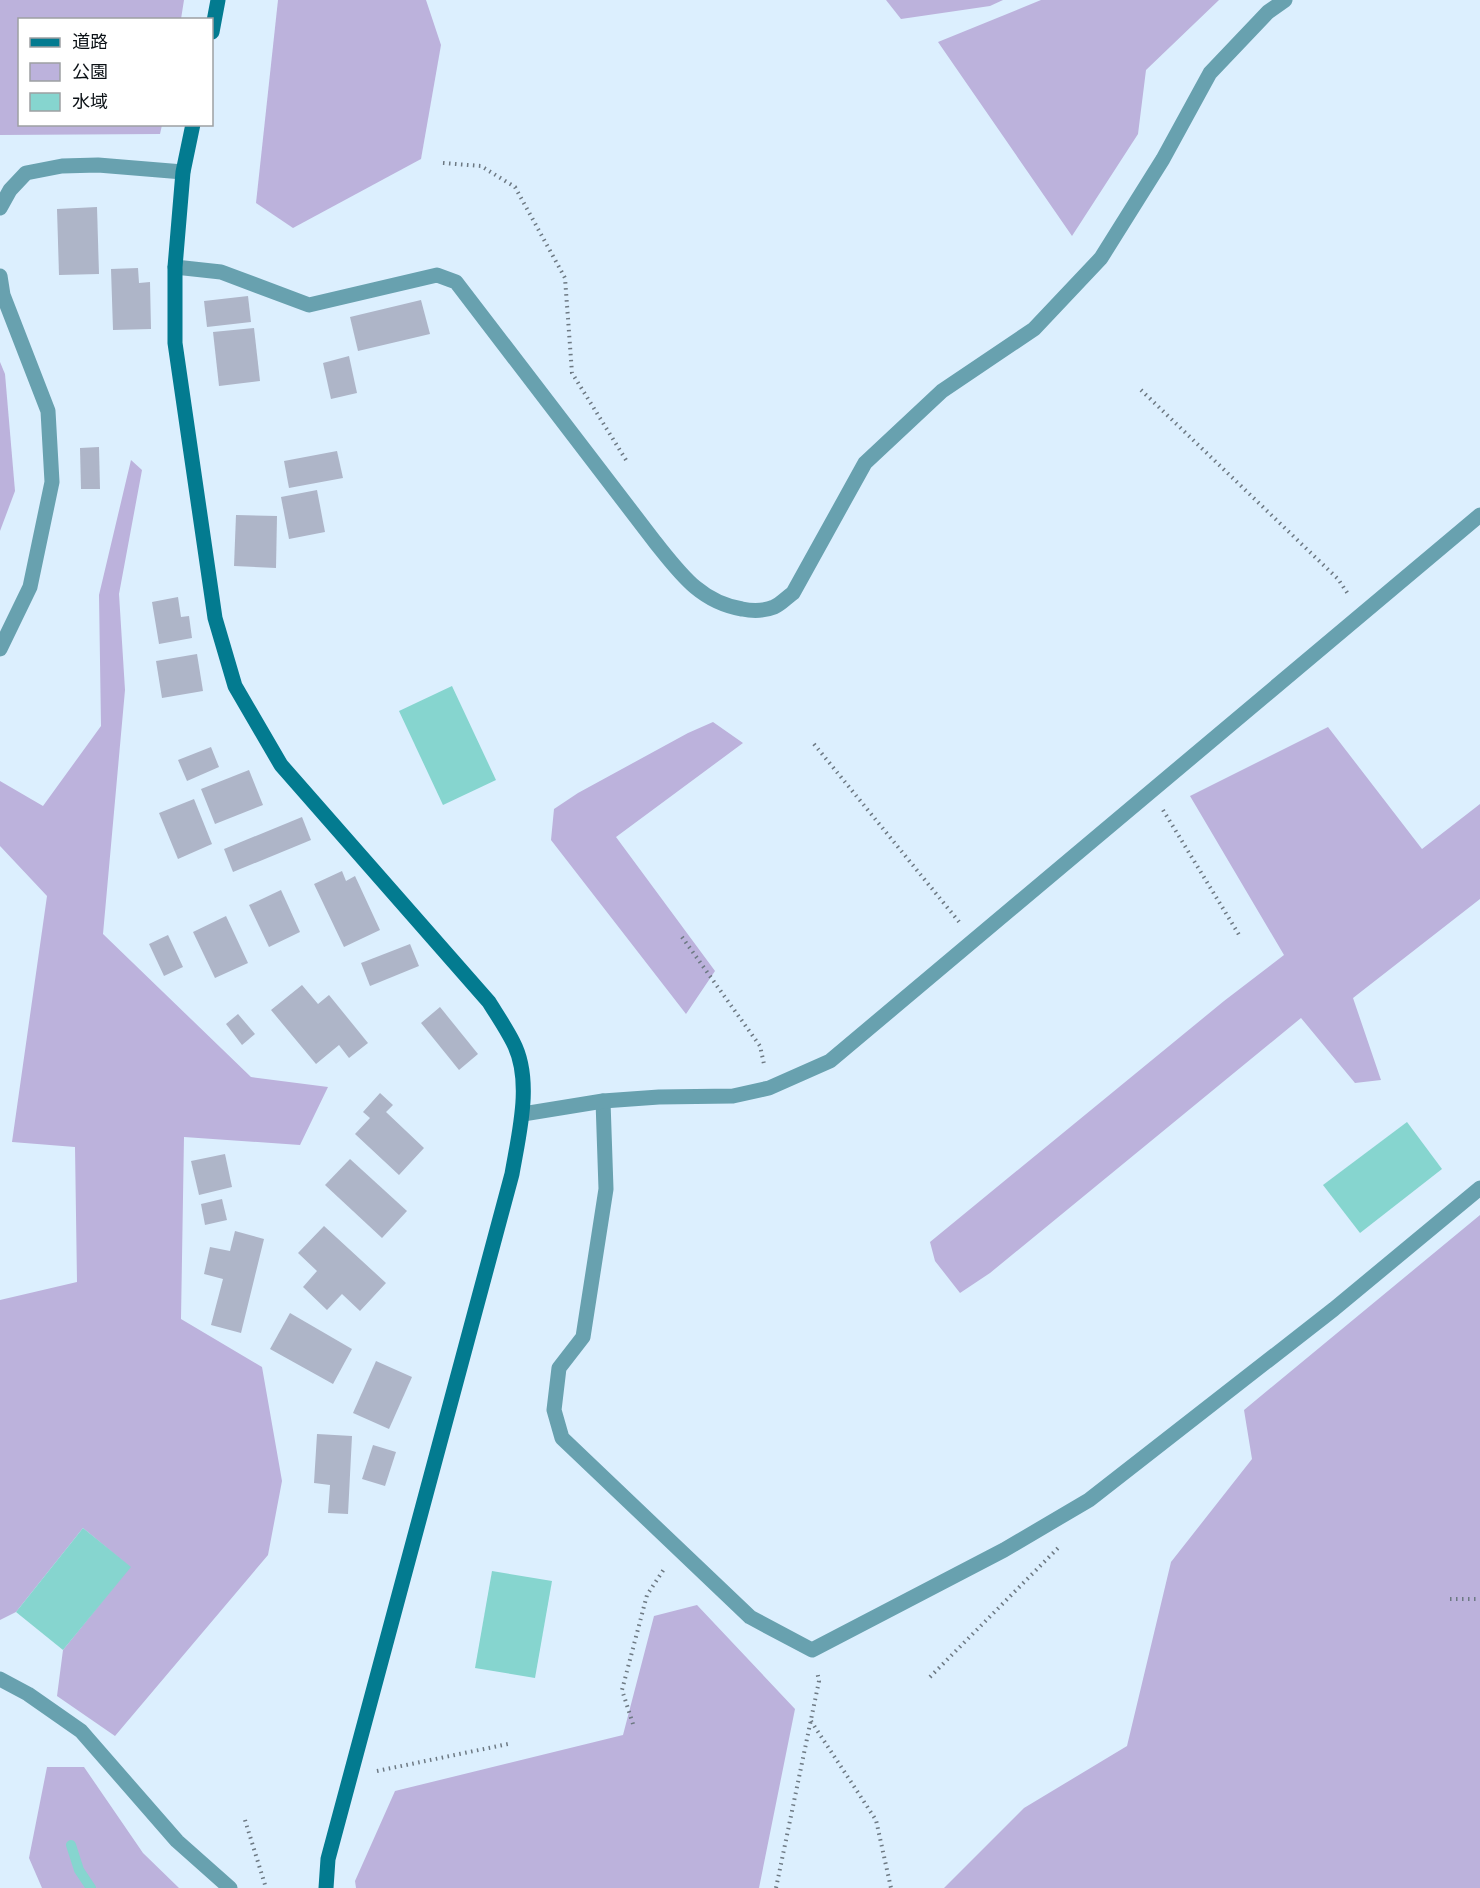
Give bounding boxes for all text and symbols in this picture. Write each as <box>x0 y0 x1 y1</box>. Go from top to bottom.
legend <box>18 18 213 126</box>
text: 道路 <box>72 31 108 52</box>
text: 公園 <box>72 61 108 82</box>
text: 水域 <box>72 91 108 112</box>

